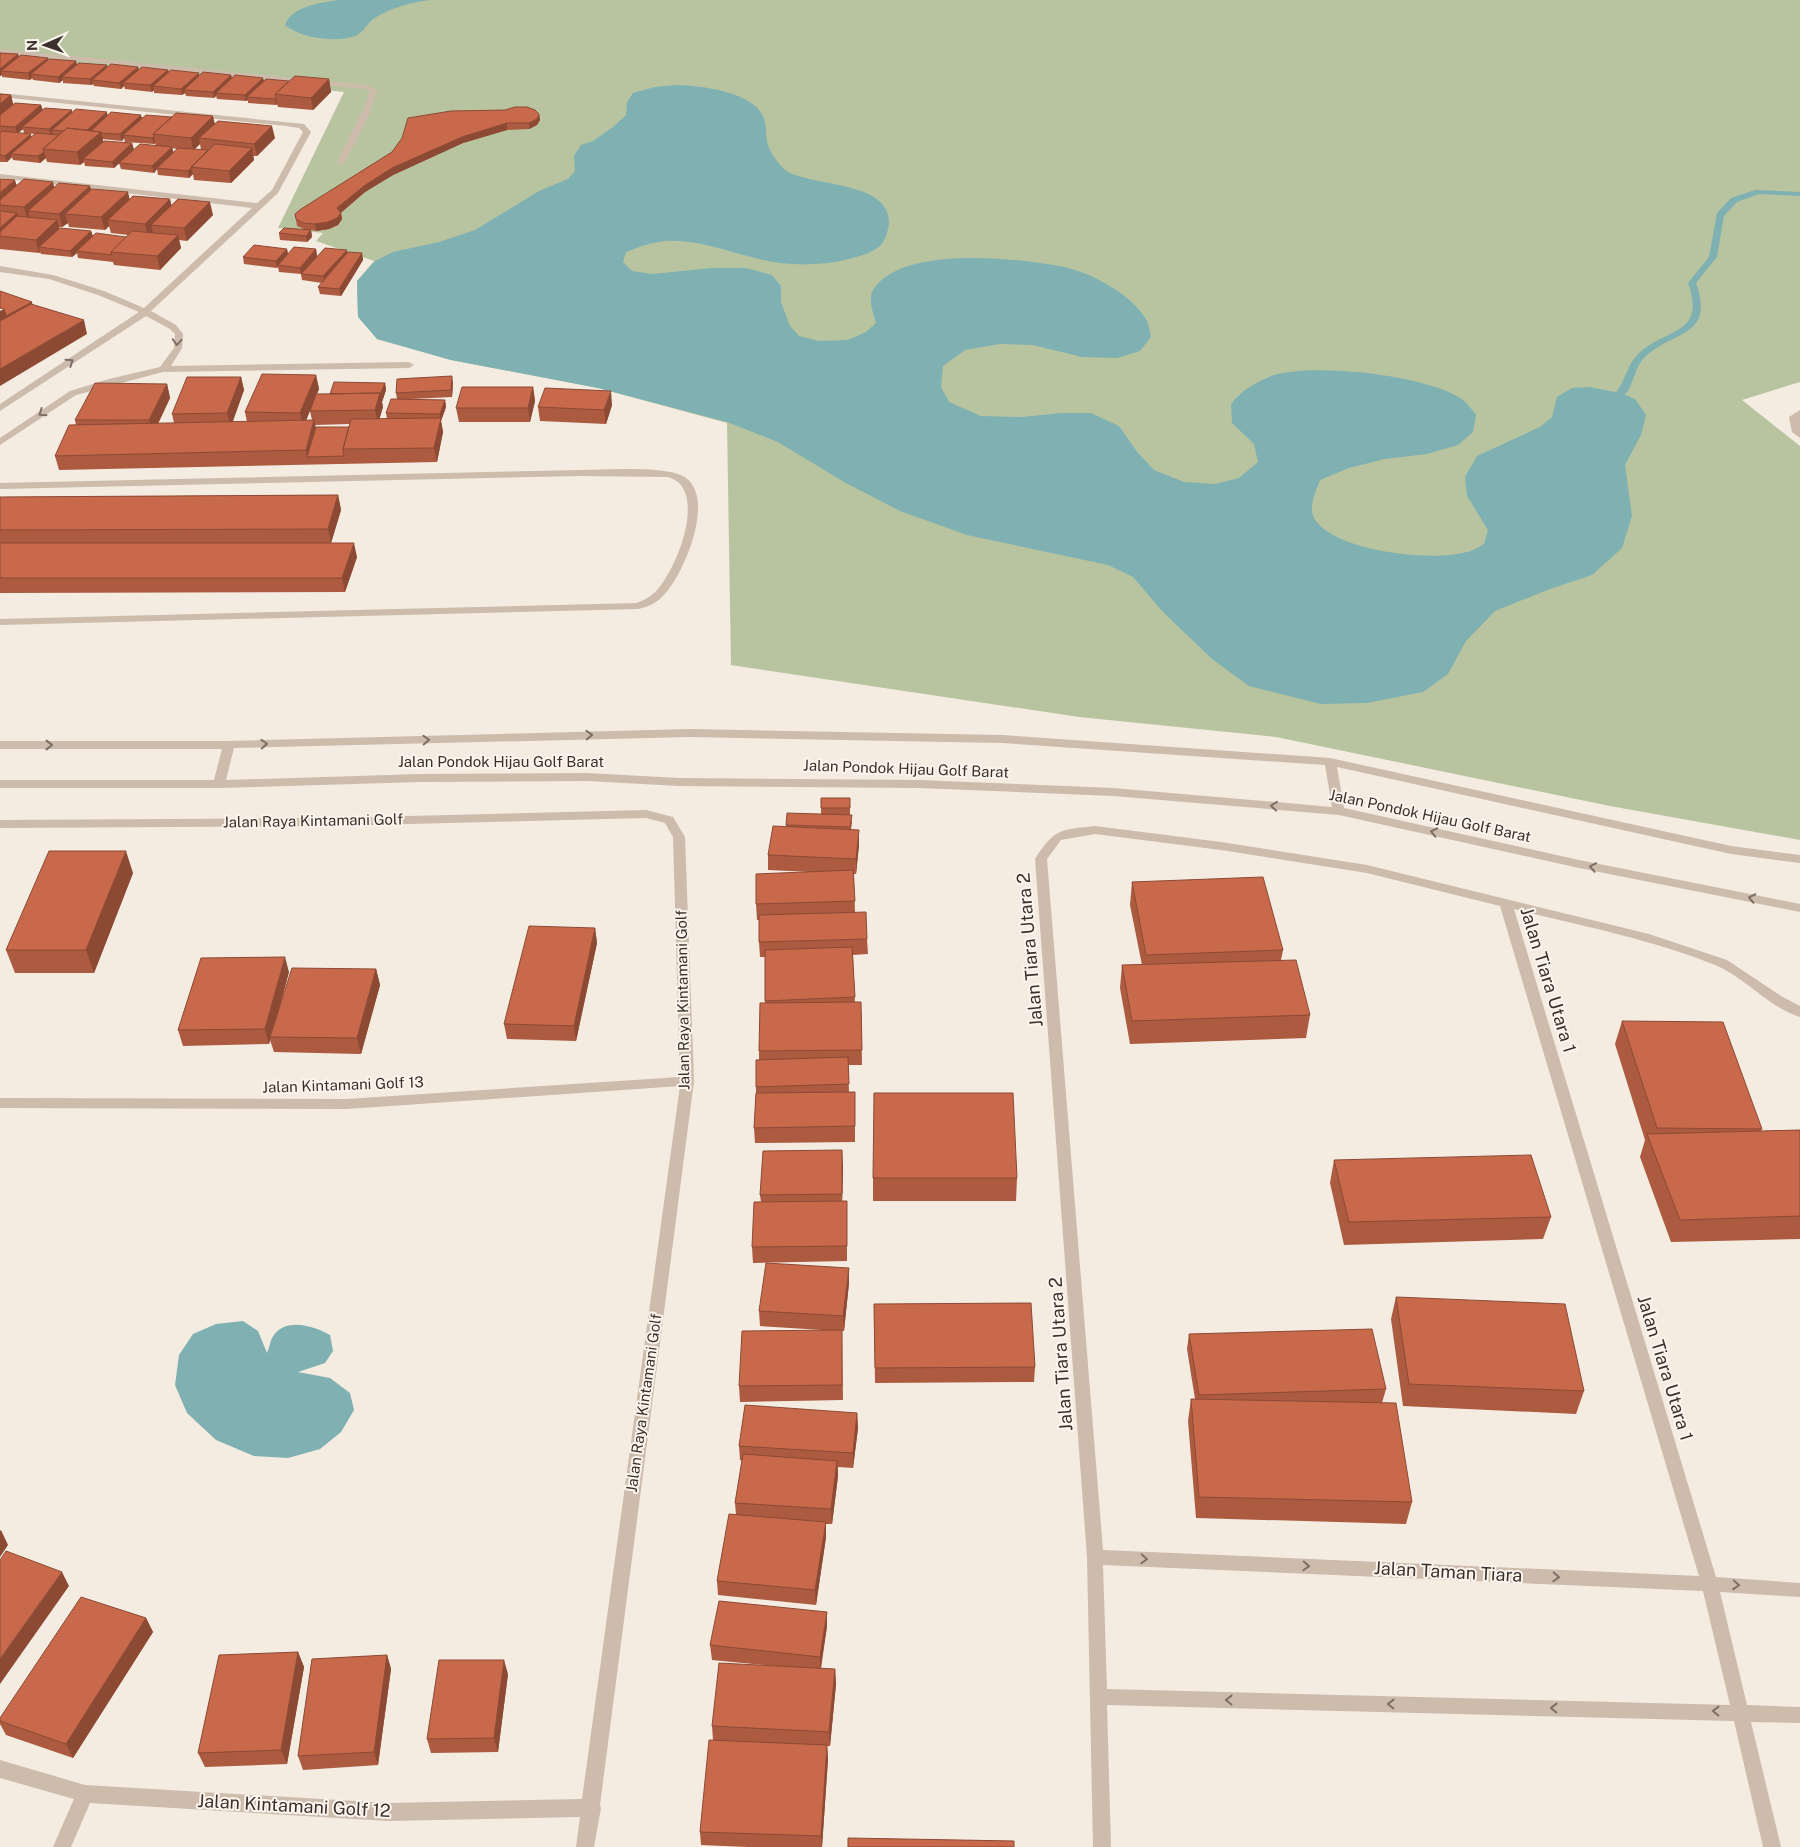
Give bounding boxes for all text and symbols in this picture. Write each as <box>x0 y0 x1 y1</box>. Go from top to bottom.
north arrow <box>20 20 70 70</box>
text: N <box>24 40 40 51</box>
one-way arrow <box>172 338 183 346</box>
one-way arrow <box>64 359 73 368</box>
one-way arrow <box>38 407 48 416</box>
one-way arrow <box>585 730 593 741</box>
one-way arrow <box>422 734 430 745</box>
one-way arrow <box>260 739 268 749</box>
one-way arrow <box>45 740 53 750</box>
street label: Jalan Pondok Hijau Golf Barat <box>398 753 604 770</box>
street label: Jalan Pondok Hijau Golf Barat <box>803 756 1009 781</box>
street label: Jalan Pondok Hijau Golf Barat <box>1328 786 1533 845</box>
one-way arrow <box>1270 800 1278 811</box>
street label: Jalan Raya Kintamani Golf <box>223 810 403 831</box>
one-way arrow <box>1430 827 1438 838</box>
one-way arrow <box>1588 862 1597 872</box>
street label: Jalan Tiara Utara 2 <box>1012 872 1047 1028</box>
one-way arrow <box>1748 894 1757 904</box>
street label: Jalan Tiara Utara 1 <box>1516 904 1581 1055</box>
street label: Jalan Raya Kintamani Golf <box>672 910 693 1090</box>
street label: Jalan Kintamani Golf 13 <box>262 1073 424 1096</box>
street label: Jalan Tiara Utara 2 <box>1045 1276 1076 1432</box>
street label: Jalan Tiara Utara 1 <box>1633 1292 1698 1443</box>
street label: Jalan Raya Kintamani Golf <box>623 1312 664 1493</box>
one-way arrow <box>1140 1553 1148 1564</box>
street label: Jalan Taman Tiara <box>1373 1557 1523 1586</box>
one-way arrow <box>1303 1560 1311 1571</box>
one-way arrow <box>1552 1571 1560 1582</box>
one-way arrow <box>1732 1580 1740 1591</box>
one-way arrow <box>1225 1695 1232 1705</box>
one-way arrow <box>1387 1699 1395 1709</box>
one-way arrow <box>1550 1702 1558 1713</box>
one-way arrow <box>1712 1706 1720 1716</box>
street label: Jalan Kintamani Golf 12 <box>197 1790 391 1821</box>

